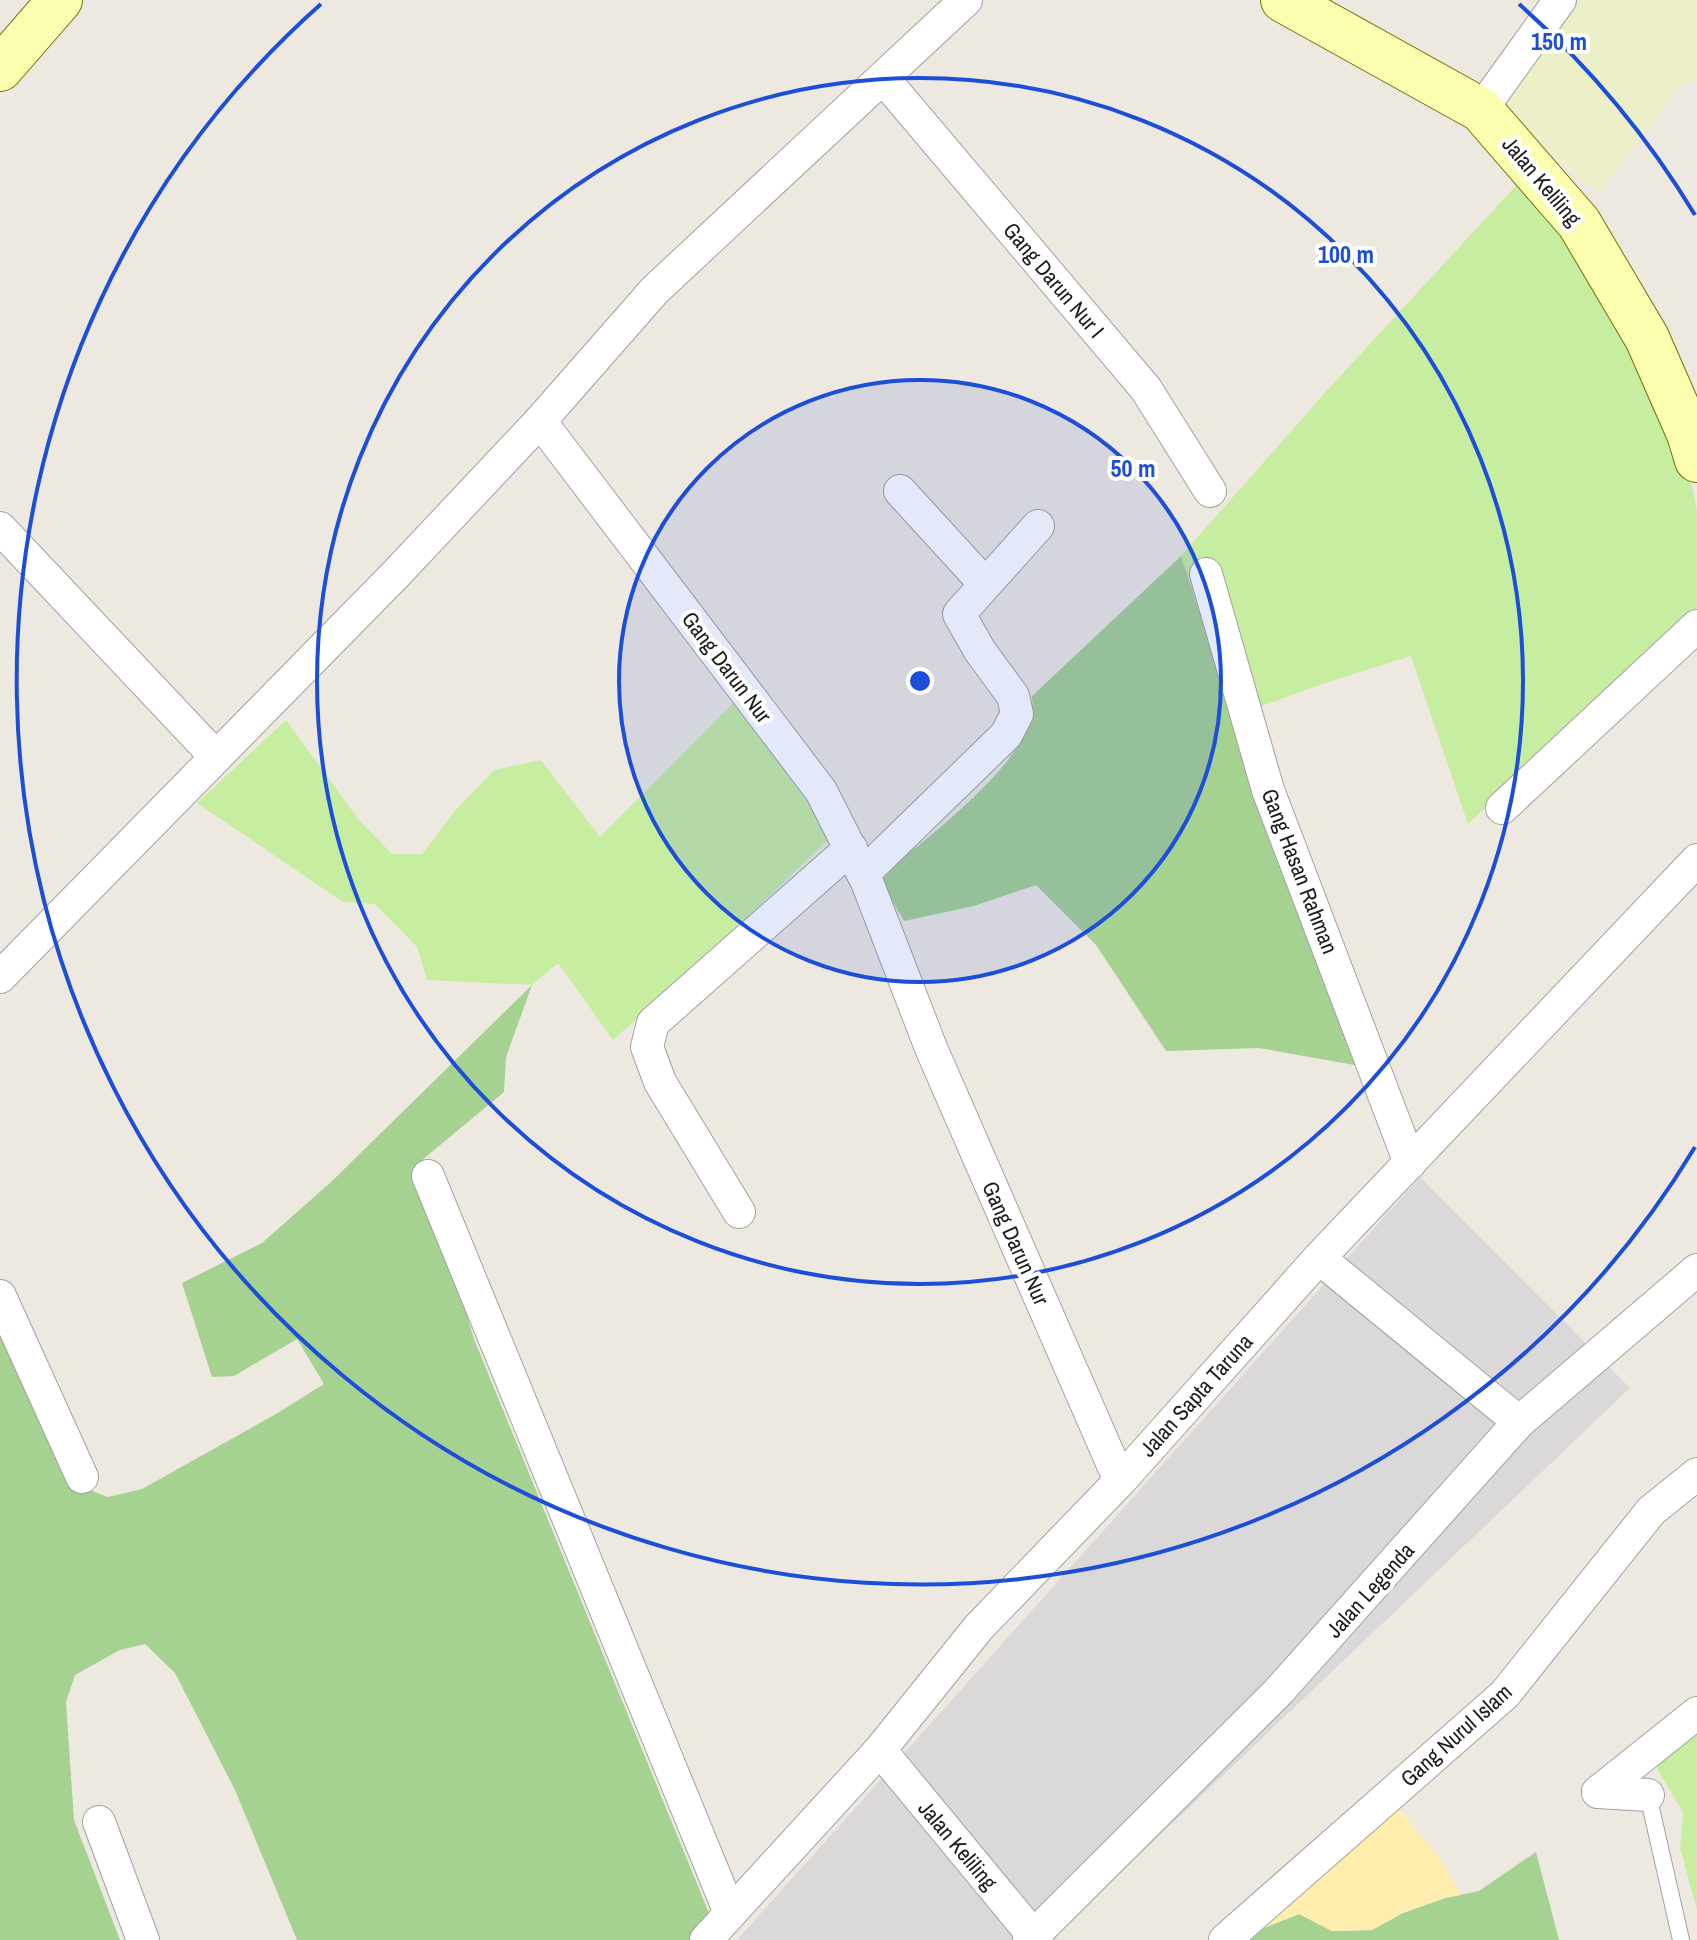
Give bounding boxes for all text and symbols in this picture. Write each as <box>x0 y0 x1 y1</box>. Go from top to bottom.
text: 150 m <box>1531 25 1587 57</box>
street label: Jalan Keliling <box>1496 130 1588 232</box>
street label: Gang Darun Nur I <box>997 216 1111 344</box>
text: 100 m <box>1318 238 1374 270</box>
text: 50 m <box>1111 452 1155 484</box>
street label: Gang Darun Nur <box>675 605 779 729</box>
centre of rings <box>906 667 934 695</box>
street label: Gang Hasan Rahman <box>1255 784 1345 958</box>
street label: Gang Darun Nur <box>975 1176 1057 1310</box>
street label: Jalan Sapta Taruna <box>1133 1327 1259 1463</box>
street label: Jalan Legenda <box>1319 1536 1421 1644</box>
street label: Gang Nurul Islam <box>1394 1677 1518 1793</box>
street label: Jalan Keliling <box>912 1794 1004 1896</box>

